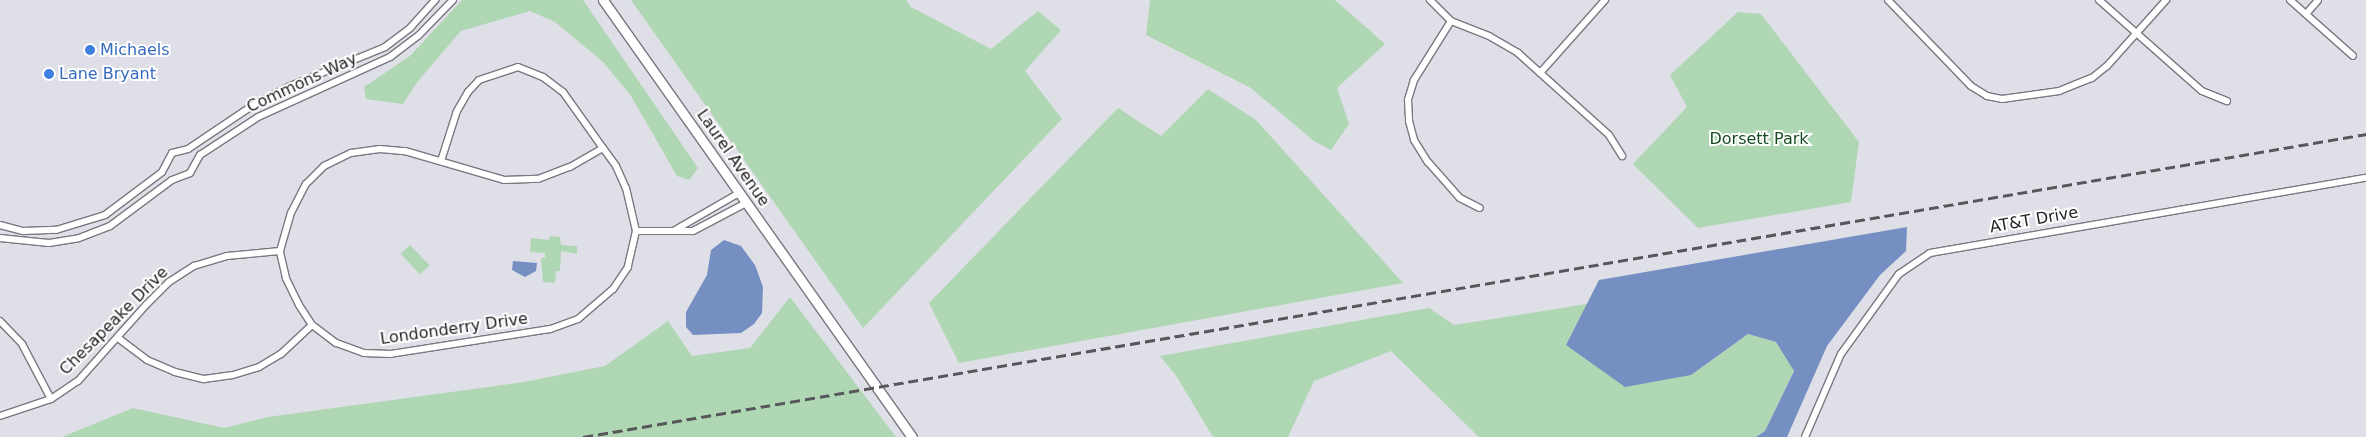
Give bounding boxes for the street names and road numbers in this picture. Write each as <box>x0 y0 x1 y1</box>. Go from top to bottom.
street label: Commons Way <box>244 49 360 117</box>
street label: Laurel Avenue <box>692 106 774 210</box>
street label: AT&T Drive <box>1988 203 2080 237</box>
street label: Chesapeake Drive <box>56 263 172 379</box>
street label: Londonderry Drive <box>379 309 529 349</box>

